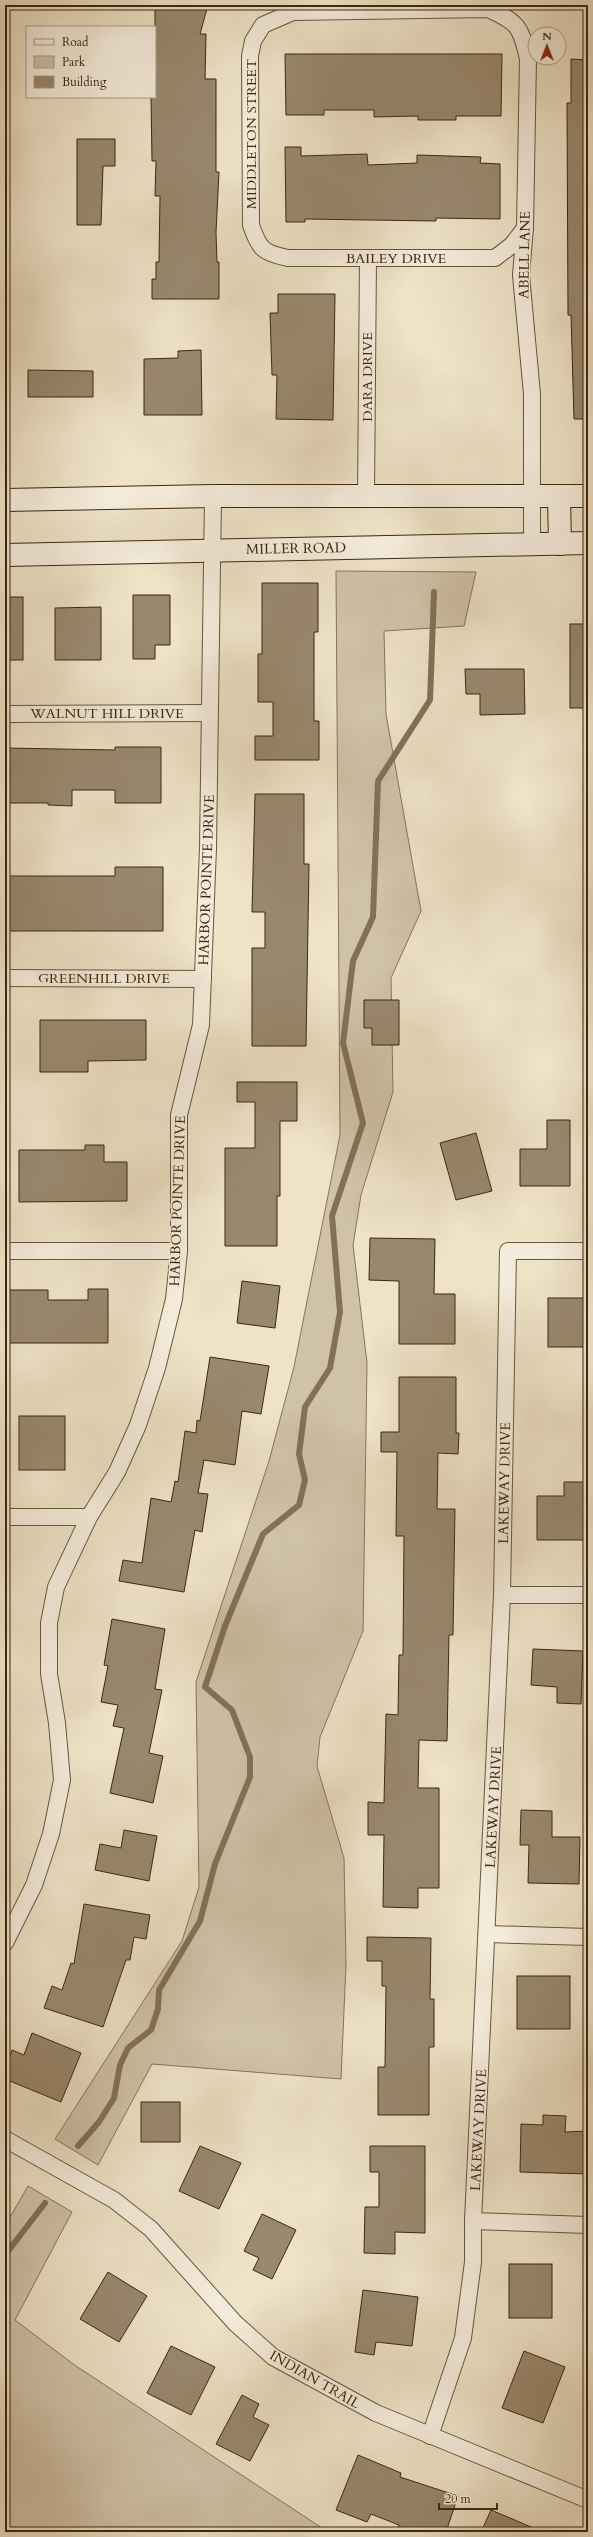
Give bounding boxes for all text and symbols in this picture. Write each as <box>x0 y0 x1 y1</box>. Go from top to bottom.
legend <box>26 26 156 98</box>
north arrow <box>527 26 567 66</box>
text: N <box>542 29 552 44</box>
text: Road <box>62 34 89 50</box>
text: Park <box>62 54 86 70</box>
street label: MIDDLETON STREET <box>242 59 261 209</box>
text: Building <box>62 74 107 90</box>
street label: ABELL LANE <box>514 211 535 299</box>
street label: BAILEY DRIVE <box>346 249 447 268</box>
street label: DARA DRIVE <box>358 332 377 422</box>
street label: MILLER ROAD <box>246 538 346 559</box>
street label: WALNUT HILL DRIVE <box>29 704 184 723</box>
street label: HARBOR POINTE DRIVE <box>194 794 219 966</box>
street label: GREENHILL DRIVE <box>38 969 170 988</box>
street label: HARBOR POINTE DRIVE <box>165 1115 190 1287</box>
street label: LAKEWAY DRIVE <box>494 1422 515 1544</box>
street label: LAKEWAY DRIVE <box>481 1745 506 1868</box>
street label: LAKEWAY DRIVE <box>466 2068 491 2191</box>
street label: INDIAN TRAIL <box>266 2346 364 2413</box>
scale bar <box>439 2485 497 2511</box>
text: 20 m <box>445 2491 472 2507</box>

